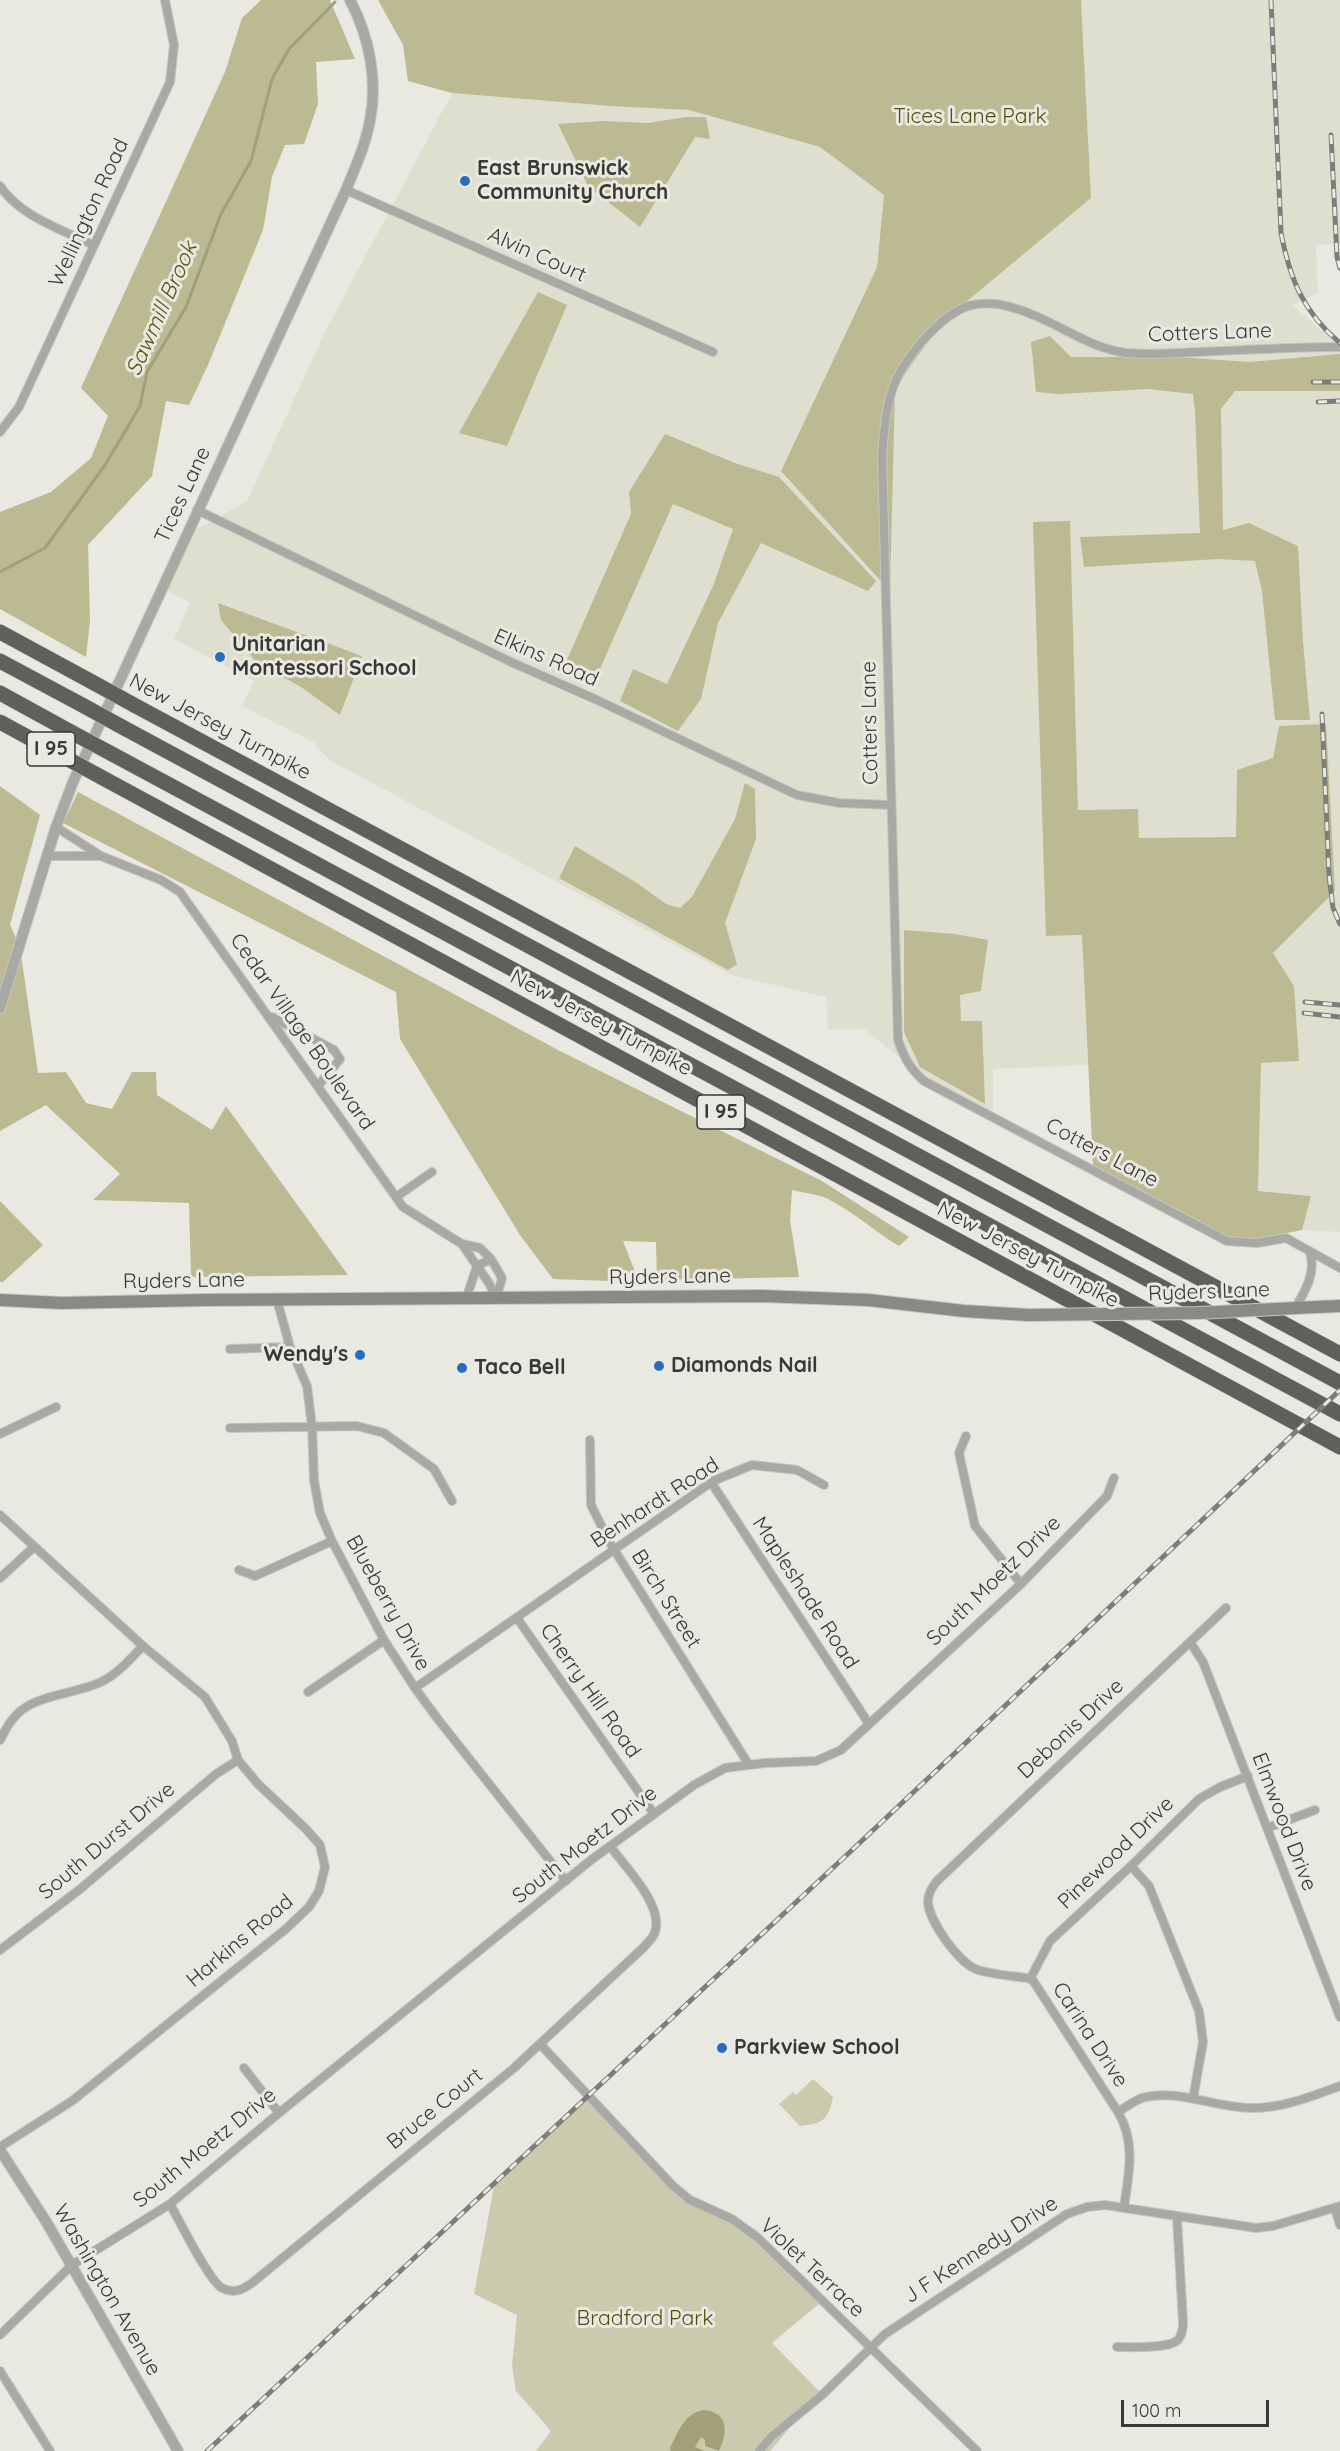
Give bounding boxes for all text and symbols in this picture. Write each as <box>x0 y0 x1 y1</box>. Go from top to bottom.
park label: Tices Lane Park <box>893 104 1047 130</box>
street label: Wellington Road <box>44 135 134 291</box>
place label: East Brunswick Community Church <box>477 156 668 206</box>
marker: East Brunswick Community Church <box>458 174 472 188</box>
street label: Alvin Court <box>484 222 590 288</box>
water label: Sawmill Brook <box>121 238 203 380</box>
street label: Cotters Lane <box>1148 318 1272 348</box>
street label: Tices Lane <box>150 443 216 547</box>
street label: Elkins Road <box>490 624 602 692</box>
place label: Unitarian Montessori School <box>232 632 417 682</box>
marker: Unitarian Montessori School <box>213 650 227 664</box>
street label: Cotters Lane <box>856 661 884 785</box>
street label: New Jersey Turnpike <box>125 668 315 786</box>
road number: I 95 <box>27 732 75 766</box>
street label: Cedar Village Boulevard <box>224 929 380 1135</box>
street label: New Jersey Turnpike <box>506 964 696 1082</box>
road number: I 95 <box>697 1095 745 1129</box>
street label: Cotters Lane <box>1041 1113 1163 1193</box>
street label: New Jersey Turnpike <box>933 1196 1123 1314</box>
street label: Ryders Lane <box>609 1263 731 1291</box>
street label: Ryders Lane <box>123 1267 245 1295</box>
street label: Ryders Lane <box>1148 1277 1270 1307</box>
place label: Wendy's <box>264 1342 348 1368</box>
marker: Wendy's <box>353 1348 367 1362</box>
place label: Diamonds Nail <box>671 1353 818 1379</box>
place label: Taco Bell <box>474 1355 566 1381</box>
marker: Diamonds Nail <box>652 1359 666 1373</box>
marker: Taco Bell <box>455 1361 469 1375</box>
street label: Benhardt Road <box>586 1452 724 1554</box>
street label: South Moetz Drive <box>922 1511 1066 1651</box>
street label: Mapleshade Road <box>746 1512 864 1674</box>
street label: Blueberry Drive <box>340 1531 436 1675</box>
street label: Birch Street <box>626 1545 706 1653</box>
street label: Cherry Hill Road <box>534 1619 646 1763</box>
street label: Debonis Drive <box>1013 1674 1129 1784</box>
street label: Elmwood Drive <box>1246 1749 1322 1895</box>
street label: South Durst Drive <box>34 1777 180 1905</box>
street label: South Moetz Drive <box>508 1781 662 1909</box>
street label: Pinewood Drive <box>1053 1791 1179 1915</box>
street label: Harkins Road <box>182 1889 298 1993</box>
street label: Carina Drive <box>1047 1978 1133 2092</box>
place label: Parkview School <box>734 2035 900 2061</box>
marker: Parkview School <box>715 2041 729 2055</box>
street label: Bruce Court <box>382 2063 488 2155</box>
street label: South Moetz Drive <box>128 2083 282 2213</box>
street label: J F Kennedy Drive <box>899 2191 1063 2309</box>
street label: Washington Avenue <box>48 2200 166 2380</box>
street label: Violet Terrace <box>754 2213 870 2323</box>
park label: Bradford Park <box>577 2306 713 2332</box>
scale bar <box>1124 2388 1272 2426</box>
text: 100 m <box>1132 2399 1181 2422</box>

